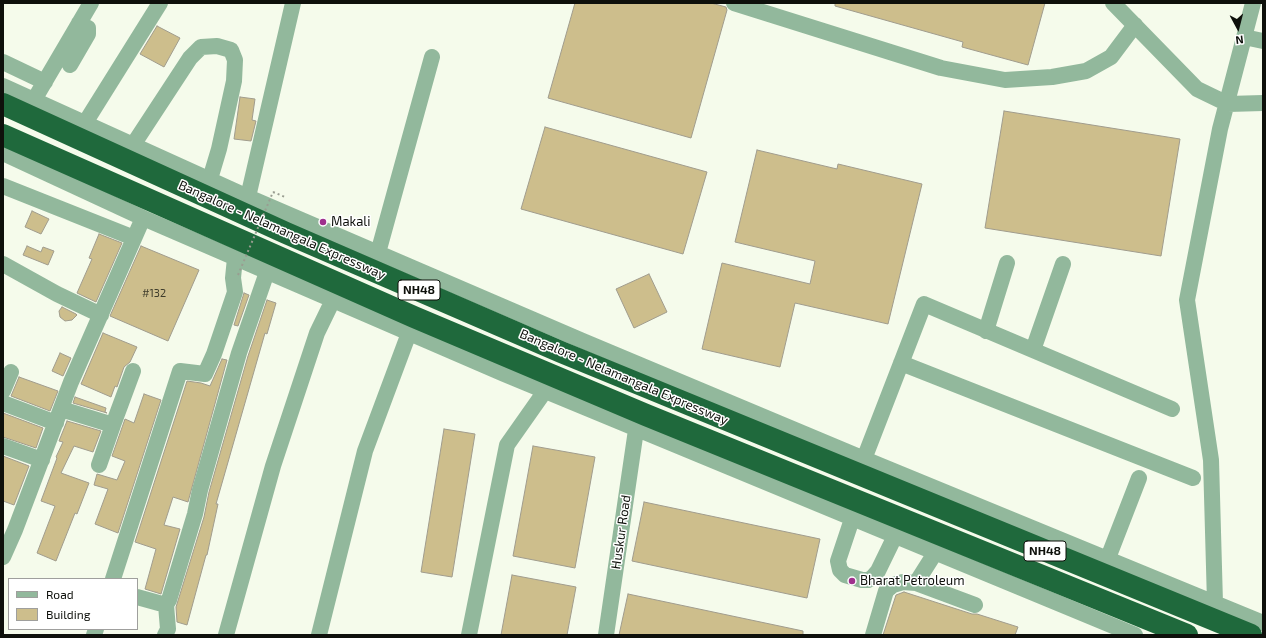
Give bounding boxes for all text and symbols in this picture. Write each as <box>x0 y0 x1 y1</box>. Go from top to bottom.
north arrow <box>1218 8 1258 48</box>
text: N <box>1235 33 1244 47</box>
street label: Bangalore - Nelamangala Expressway <box>176 177 388 283</box>
place label: Makali <box>331 214 370 230</box>
marker: Makali <box>318 217 328 227</box>
road number: NH48 <box>398 280 440 300</box>
house number: #132 <box>142 286 166 300</box>
street label: Bangalore - Nelamangala Expressway <box>517 326 731 428</box>
street label: Huskur Road <box>608 494 634 570</box>
road number: NH48 <box>1024 541 1066 561</box>
place label: Bharat Petroleum <box>860 573 965 589</box>
marker: Bharat Petroleum <box>847 576 857 586</box>
legend <box>8 578 138 630</box>
text: Road <box>46 587 74 601</box>
text: Building <box>46 607 90 621</box>

